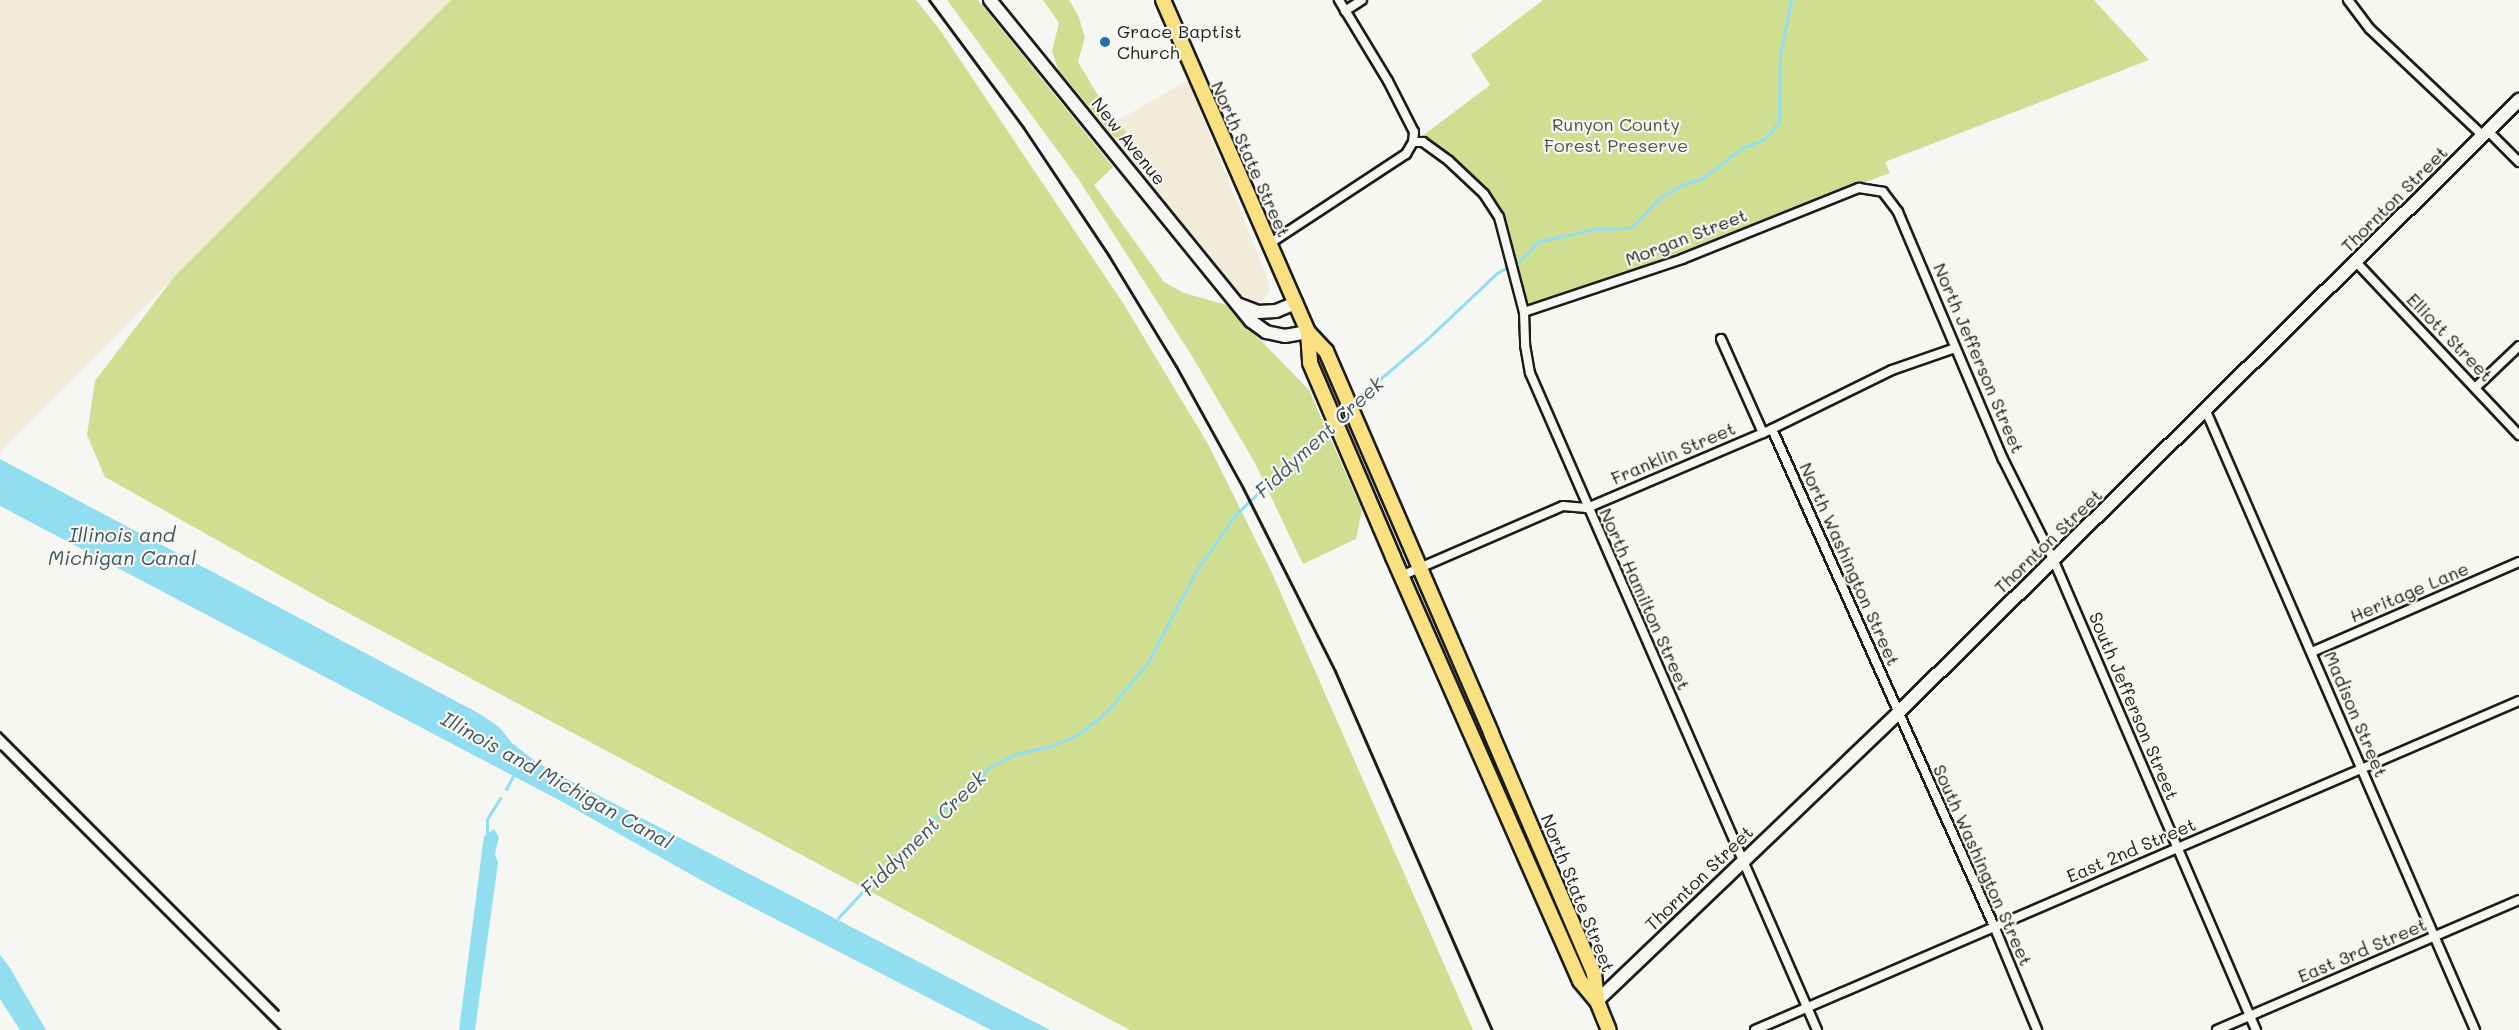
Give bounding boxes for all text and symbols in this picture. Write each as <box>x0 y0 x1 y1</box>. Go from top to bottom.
place label: Grace Baptist Church <box>1117 21 1242 63</box>
marker: Grace Baptist Church <box>1098 35 1112 49</box>
street label: North State Street <box>1207 78 1295 240</box>
street label: New Avenue <box>1087 93 1171 189</box>
park label: Runyon County Forest Preserve <box>1544 114 1688 156</box>
street label: Thornton Street <box>2336 141 2452 257</box>
street label: Morgan Street <box>1622 204 1750 270</box>
street label: North Jefferson Street <box>1929 260 2029 456</box>
street label: Elliott Street <box>2402 288 2498 386</box>
water label: Fiddyment Creek <box>1250 371 1388 503</box>
street label: Franklin Street <box>1608 417 1738 489</box>
street label: North Washington Street <box>1795 459 1905 669</box>
street label: Thornton Street <box>1990 484 2106 598</box>
street label: North Hamilton Street <box>1595 505 1695 693</box>
water label: Illinois and Michigan Canal <box>48 523 196 570</box>
street label: Heritage Lane <box>2346 557 2472 627</box>
street label: South Jefferson Street <box>2085 609 2183 803</box>
street label: Madison Street <box>2320 648 2392 780</box>
water label: Illinois and Michigan Canal <box>437 706 677 854</box>
street label: South Washington Street <box>1929 761 2037 969</box>
water label: Fiddyment Creek <box>855 765 991 901</box>
street label: North State Street <box>1536 811 1620 975</box>
street label: East 2nd Street <box>2063 813 2199 887</box>
street label: Thornton Street <box>1641 821 1757 935</box>
street label: East 3rd Street <box>2294 913 2430 987</box>

